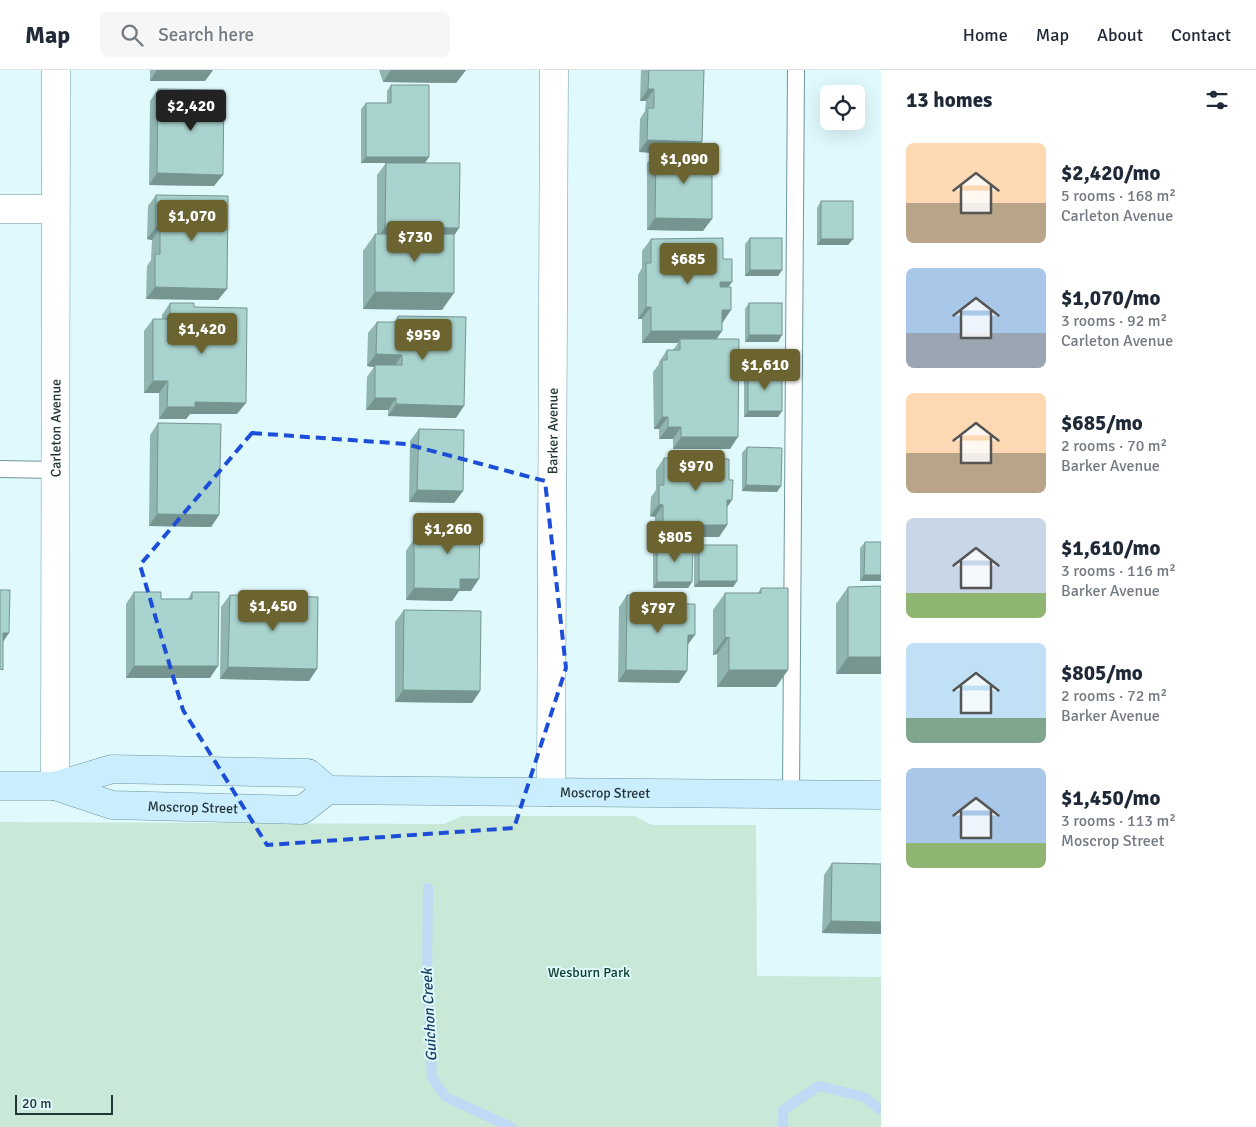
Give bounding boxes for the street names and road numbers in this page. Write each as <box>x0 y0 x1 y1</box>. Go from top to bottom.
street label: Carleton Avenue <box>47 379 65 477</box>
street label: Barker Avenue <box>544 388 562 474</box>
street label: Moscrop Street <box>560 784 650 802</box>
street label: Moscrop Street <box>147 798 238 817</box>

